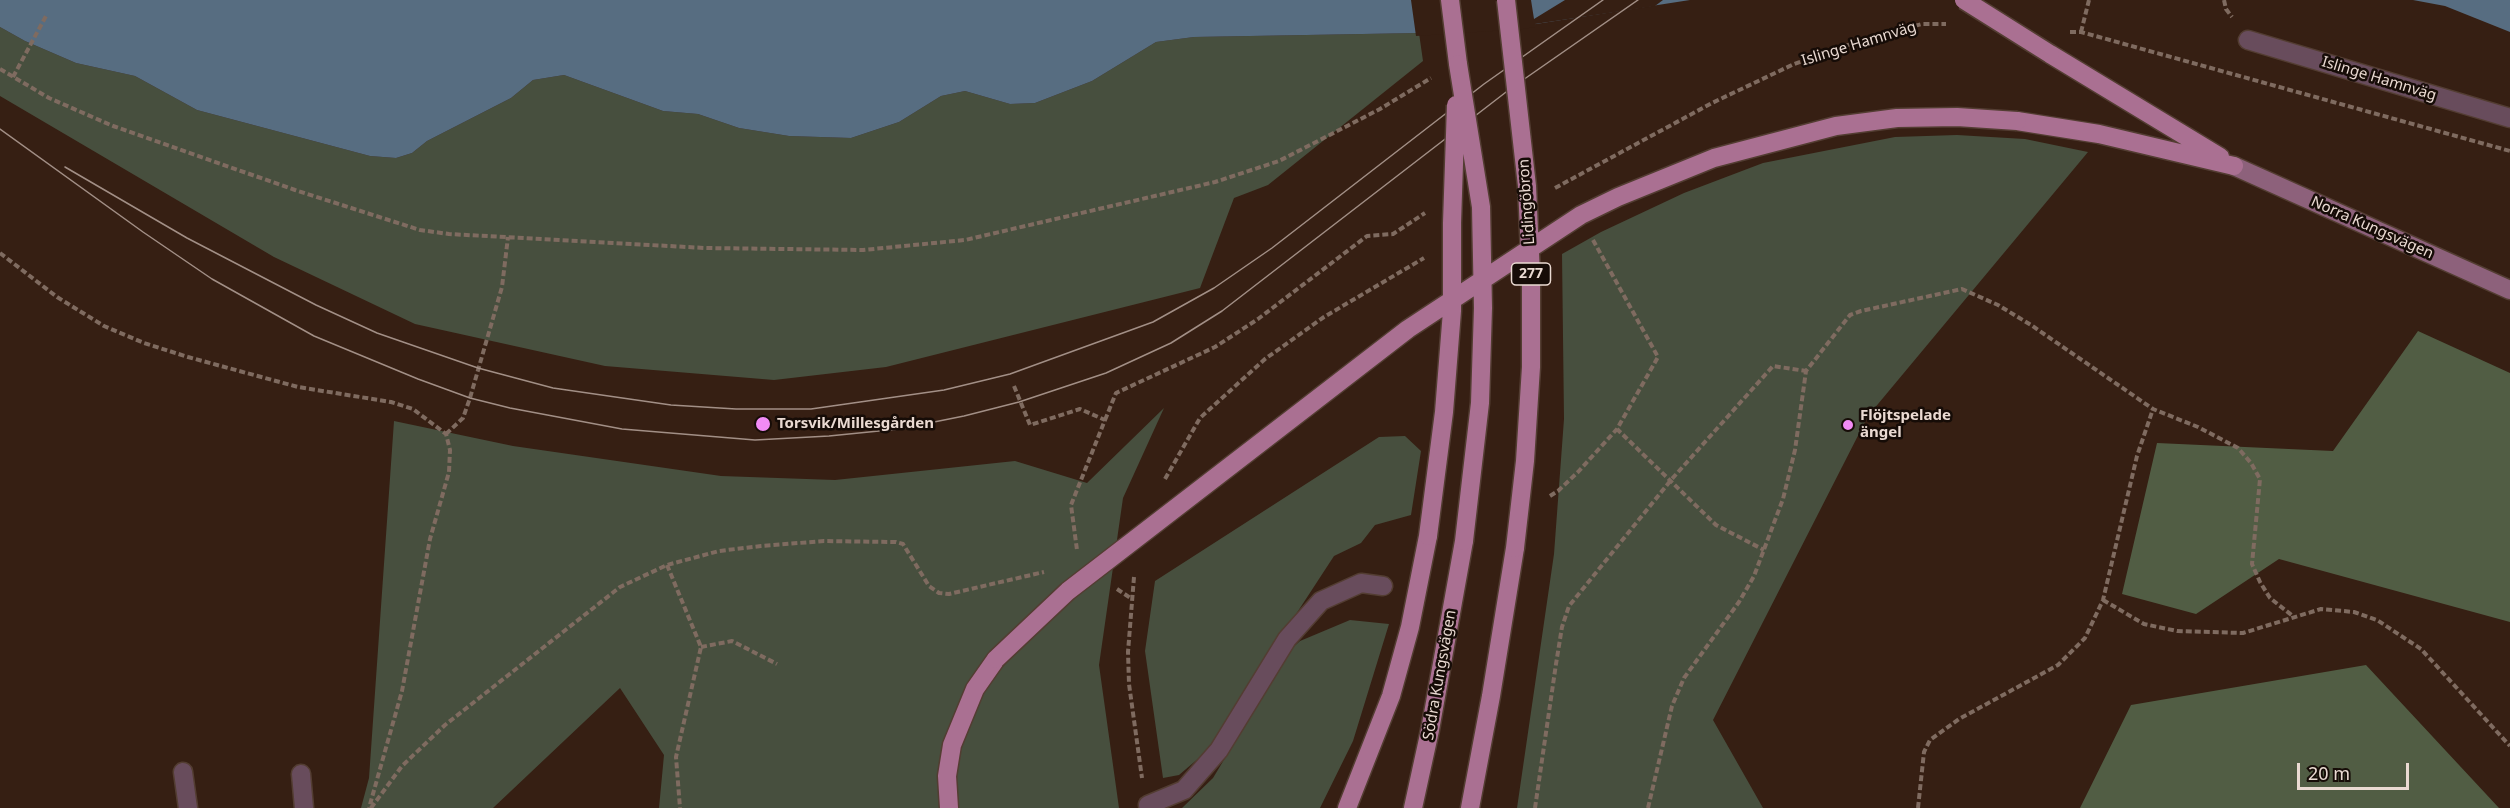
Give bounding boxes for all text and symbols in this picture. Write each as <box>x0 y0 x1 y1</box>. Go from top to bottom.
street label: Islinge Hamnväg <box>1799 18 1919 70</box>
street label: Islinge Hamnväg <box>2319 53 2439 105</box>
street label: Lidingöbron <box>1515 159 1539 245</box>
street label: Norra Kungsvägen <box>2308 193 2436 263</box>
road number: 277 <box>1512 263 1550 285</box>
place label: Flöjtspelade ängel <box>1860 407 1951 442</box>
marker: Torsvik/Millesgården <box>754 415 772 433</box>
place label: Torsvik/Millesgården <box>777 415 934 433</box>
marker: Flöjtspelade ängel <box>1841 418 1855 432</box>
street label: Södra Kungsvägen <box>1420 608 1460 742</box>
scale bar <box>2300 751 2412 789</box>
text: 20 m <box>2308 761 2350 785</box>

